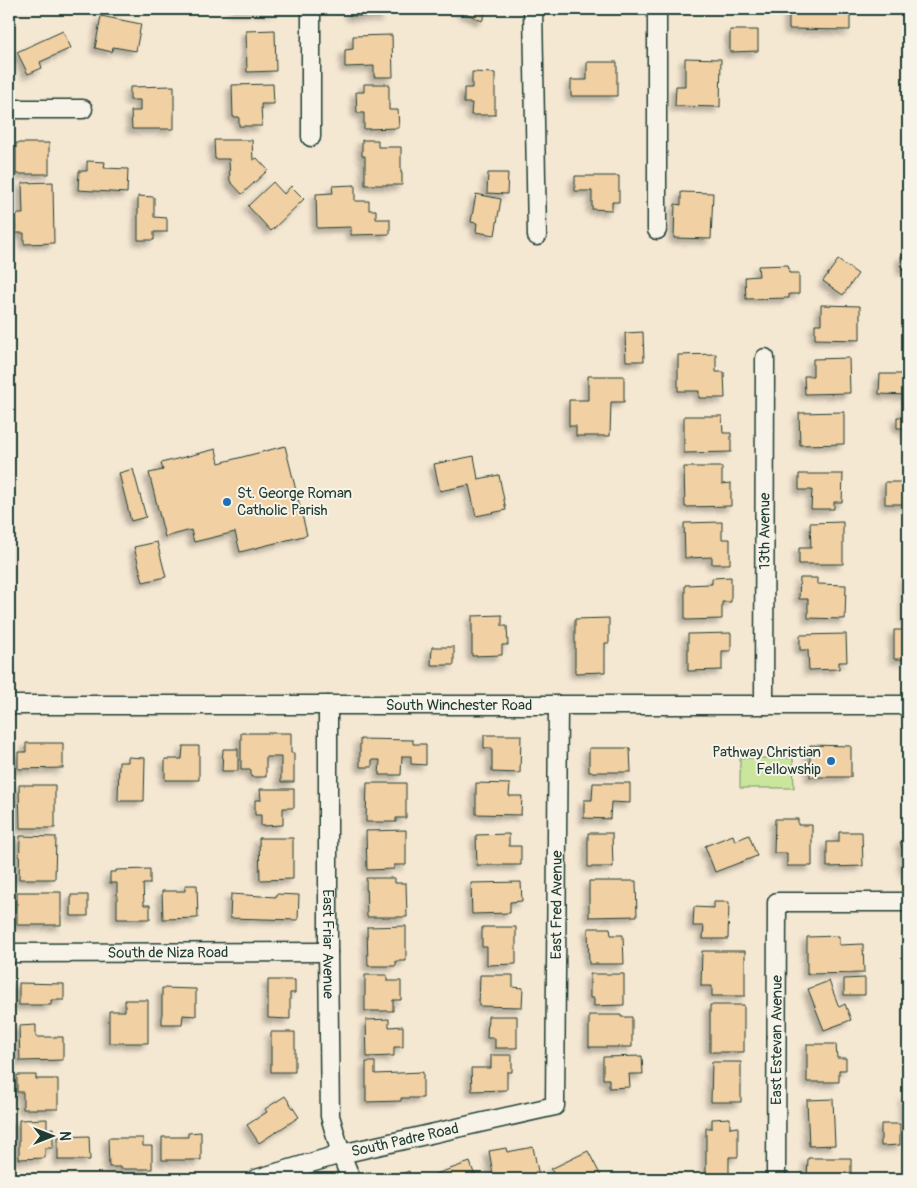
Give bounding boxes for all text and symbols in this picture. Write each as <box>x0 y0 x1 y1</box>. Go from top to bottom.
place label: St. George Roman Catholic Parish <box>237 484 352 520</box>
street label: 13th Avenue <box>755 492 774 569</box>
marker: St. George Roman Catholic Parish <box>221 496 233 508</box>
street label: South Winchester Road <box>386 696 532 715</box>
place label: Pathway Christian Fellowship <box>712 743 821 779</box>
marker: Pathway Christian Fellowship <box>825 755 837 767</box>
street label: East Fred Avenue <box>547 850 566 960</box>
street label: East Friar Avenue <box>319 889 338 1000</box>
street label: South de Niza Road <box>108 943 228 962</box>
street label: East Estevan Avenue <box>767 974 786 1105</box>
north arrow <box>28 1110 78 1160</box>
street label: South Padre Road <box>349 1118 460 1161</box>
text: N <box>56 1131 73 1141</box>

